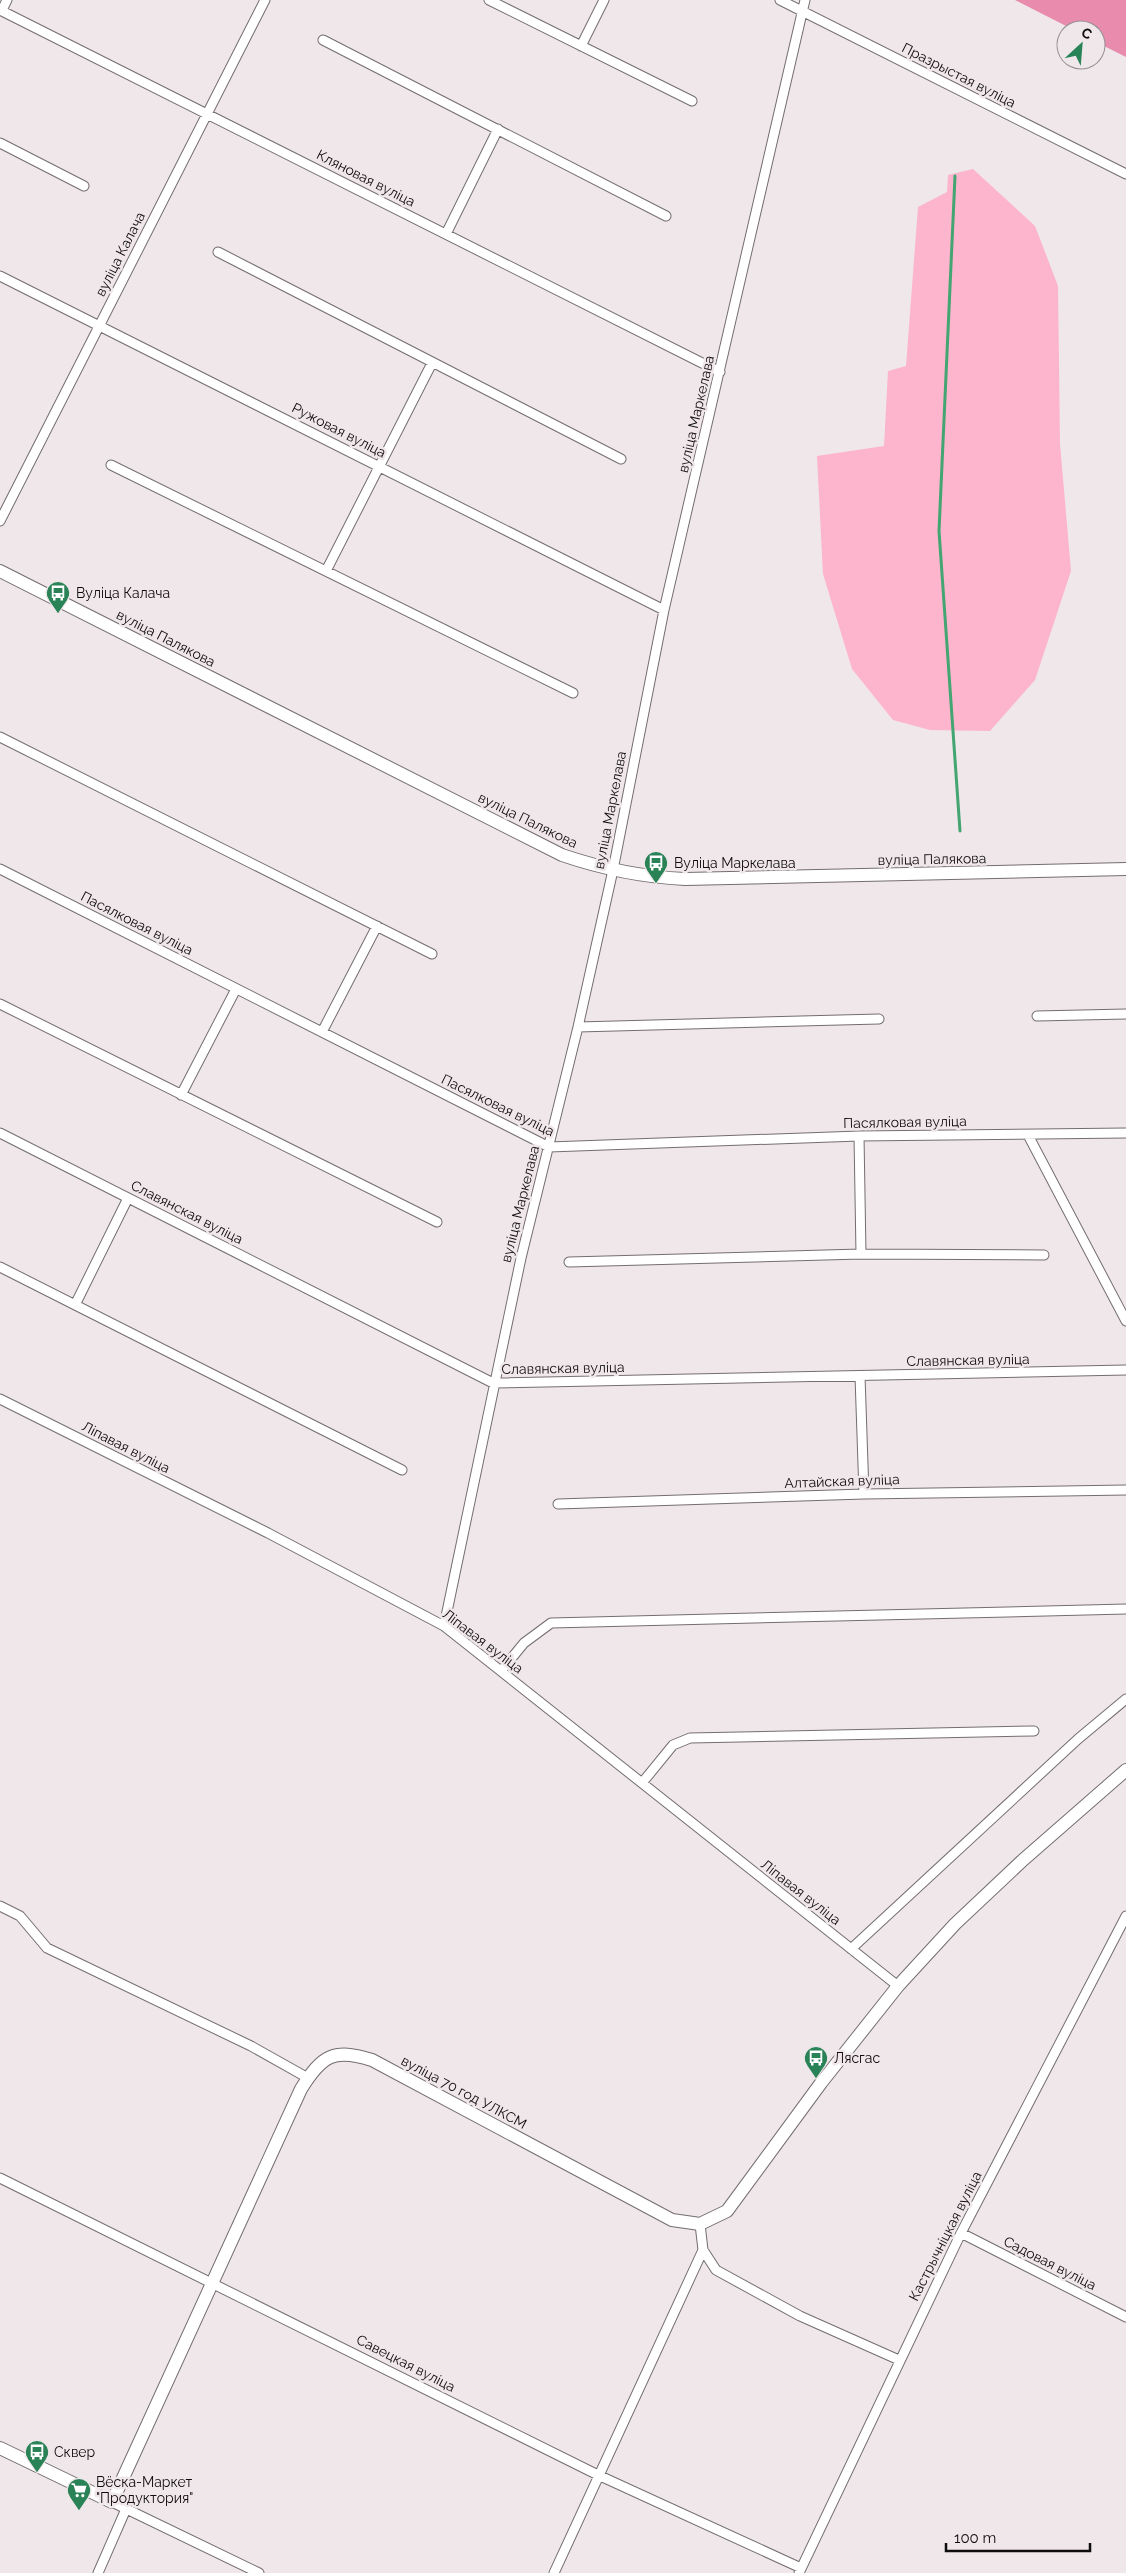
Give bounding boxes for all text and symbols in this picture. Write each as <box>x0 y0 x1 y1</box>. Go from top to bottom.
north arrow <box>1056 20 1106 70</box>
text: С <box>1079 24 1095 43</box>
street label: Празрыстая вуліца <box>899 39 1019 111</box>
street label: Кляновая вуліца <box>314 146 418 210</box>
street label: вуліца Калача <box>92 209 148 299</box>
street label: вуліца Маркелава <box>675 354 717 474</box>
street label: Ружовая вуліца <box>289 399 389 461</box>
bus stop icon: Вуліца Калача <box>45 580 71 614</box>
place label: Вуліца Калача <box>76 585 170 601</box>
street label: вуліца Палякова <box>114 606 218 670</box>
street label: вуліца Маркелава <box>591 750 629 870</box>
street label: вуліца Палякова <box>476 789 580 851</box>
bus stop icon: Вуліца Маркелава <box>643 850 669 884</box>
street label: вуліца Палякова <box>878 850 986 868</box>
place label: Вуліца Маркелава <box>674 855 796 871</box>
street label: Пасялковая вуліца <box>78 888 196 958</box>
street label: Пасялковая вуліца <box>439 1071 557 1139</box>
street label: Пасялковая вуліца <box>843 1113 967 1131</box>
street label: вуліца Маркелава <box>498 1144 542 1264</box>
street label: Славянская вуліца <box>128 1177 246 1247</box>
street label: Славянская вуліца <box>906 1351 1030 1369</box>
street label: Славянская вуліца <box>501 1359 625 1377</box>
street label: Ліпавая вуліца <box>79 1418 173 1476</box>
street label: Алтайская вуліца <box>784 1471 900 1491</box>
street label: Ліпавая вуліца <box>440 1606 526 1676</box>
street label: Ліпавая вуліца <box>758 1856 844 1928</box>
bus stop icon: Лясгас <box>803 2045 829 2079</box>
place label: Лясгас <box>834 2050 880 2066</box>
street label: вуліца 70 год УЛКСМ <box>399 2052 529 2132</box>
street label: Кастрычніцкая вуліца <box>905 2169 985 2303</box>
street label: Садовая вуліца <box>1001 2233 1099 2293</box>
street label: Савецкая вуліца <box>354 2331 458 2395</box>
bus stop icon: Сквер <box>24 2439 50 2473</box>
place label: Сквер <box>54 2444 96 2460</box>
place label: Вёска-Маркет "Продуктория" <box>96 2474 193 2506</box>
supermarket icon: Вёска-Маркет "Продуктория" <box>66 2477 92 2511</box>
scale bar <box>946 2520 1090 2552</box>
text: 100 m <box>954 2529 996 2547</box>

